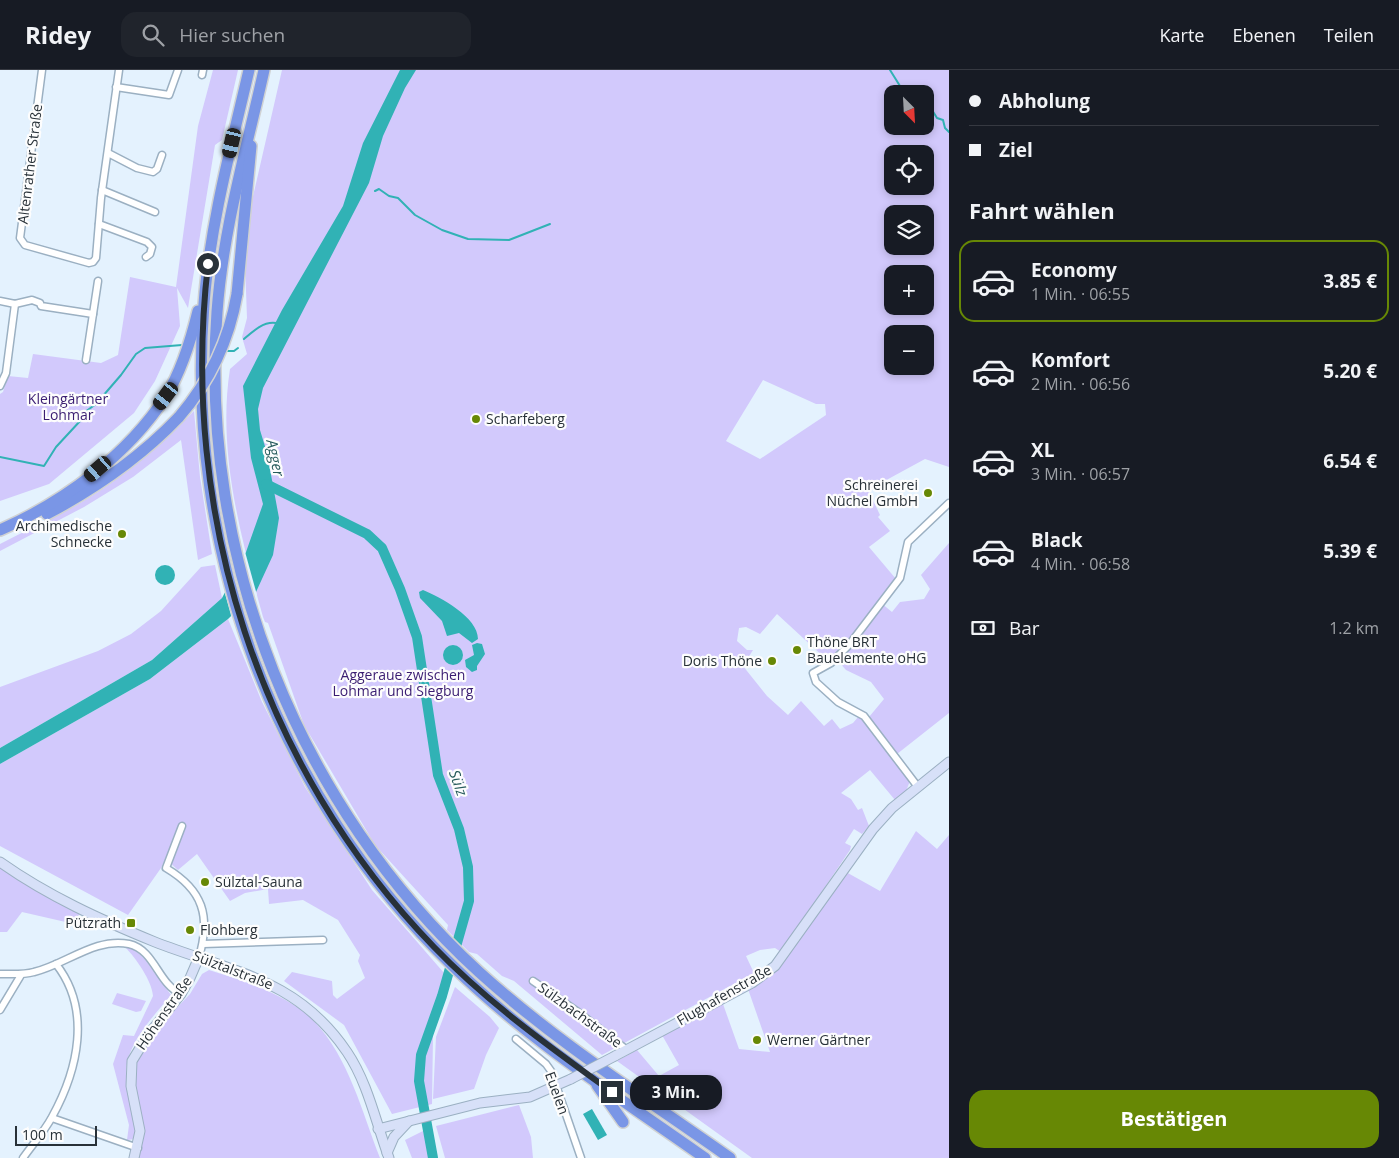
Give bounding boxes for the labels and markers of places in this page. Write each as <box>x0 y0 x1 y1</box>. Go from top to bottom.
place label: Scharfeberg <box>486 409 565 428</box>
marker: Scharfeberg <box>470 413 482 425</box>
place label: Schreinerei Nüchel GmbH <box>827 475 918 510</box>
marker: Schreinerei Nüchel GmbH <box>922 487 934 499</box>
place label: Archimedische Schnecke <box>16 516 112 551</box>
marker: Archimedische Schnecke <box>116 528 128 540</box>
place label: Thöne BRT Bauelemente oHG <box>807 632 927 667</box>
marker: Thöne BRT Bauelemente oHG <box>791 644 803 656</box>
place label: Doris Thöne <box>683 651 762 670</box>
marker: Doris Thöne <box>766 655 778 667</box>
place label: Sülztal-Sauna <box>215 872 303 891</box>
marker: Sülztal-Sauna <box>199 876 211 888</box>
place label: Pützrath <box>65 913 121 932</box>
marker: Pützrath <box>125 917 137 929</box>
place label: Flohberg <box>200 920 258 939</box>
marker: Flohberg <box>184 924 196 936</box>
place label: Werner Gärtner <box>767 1030 870 1049</box>
marker: Werner Gärtner <box>751 1034 763 1046</box>

